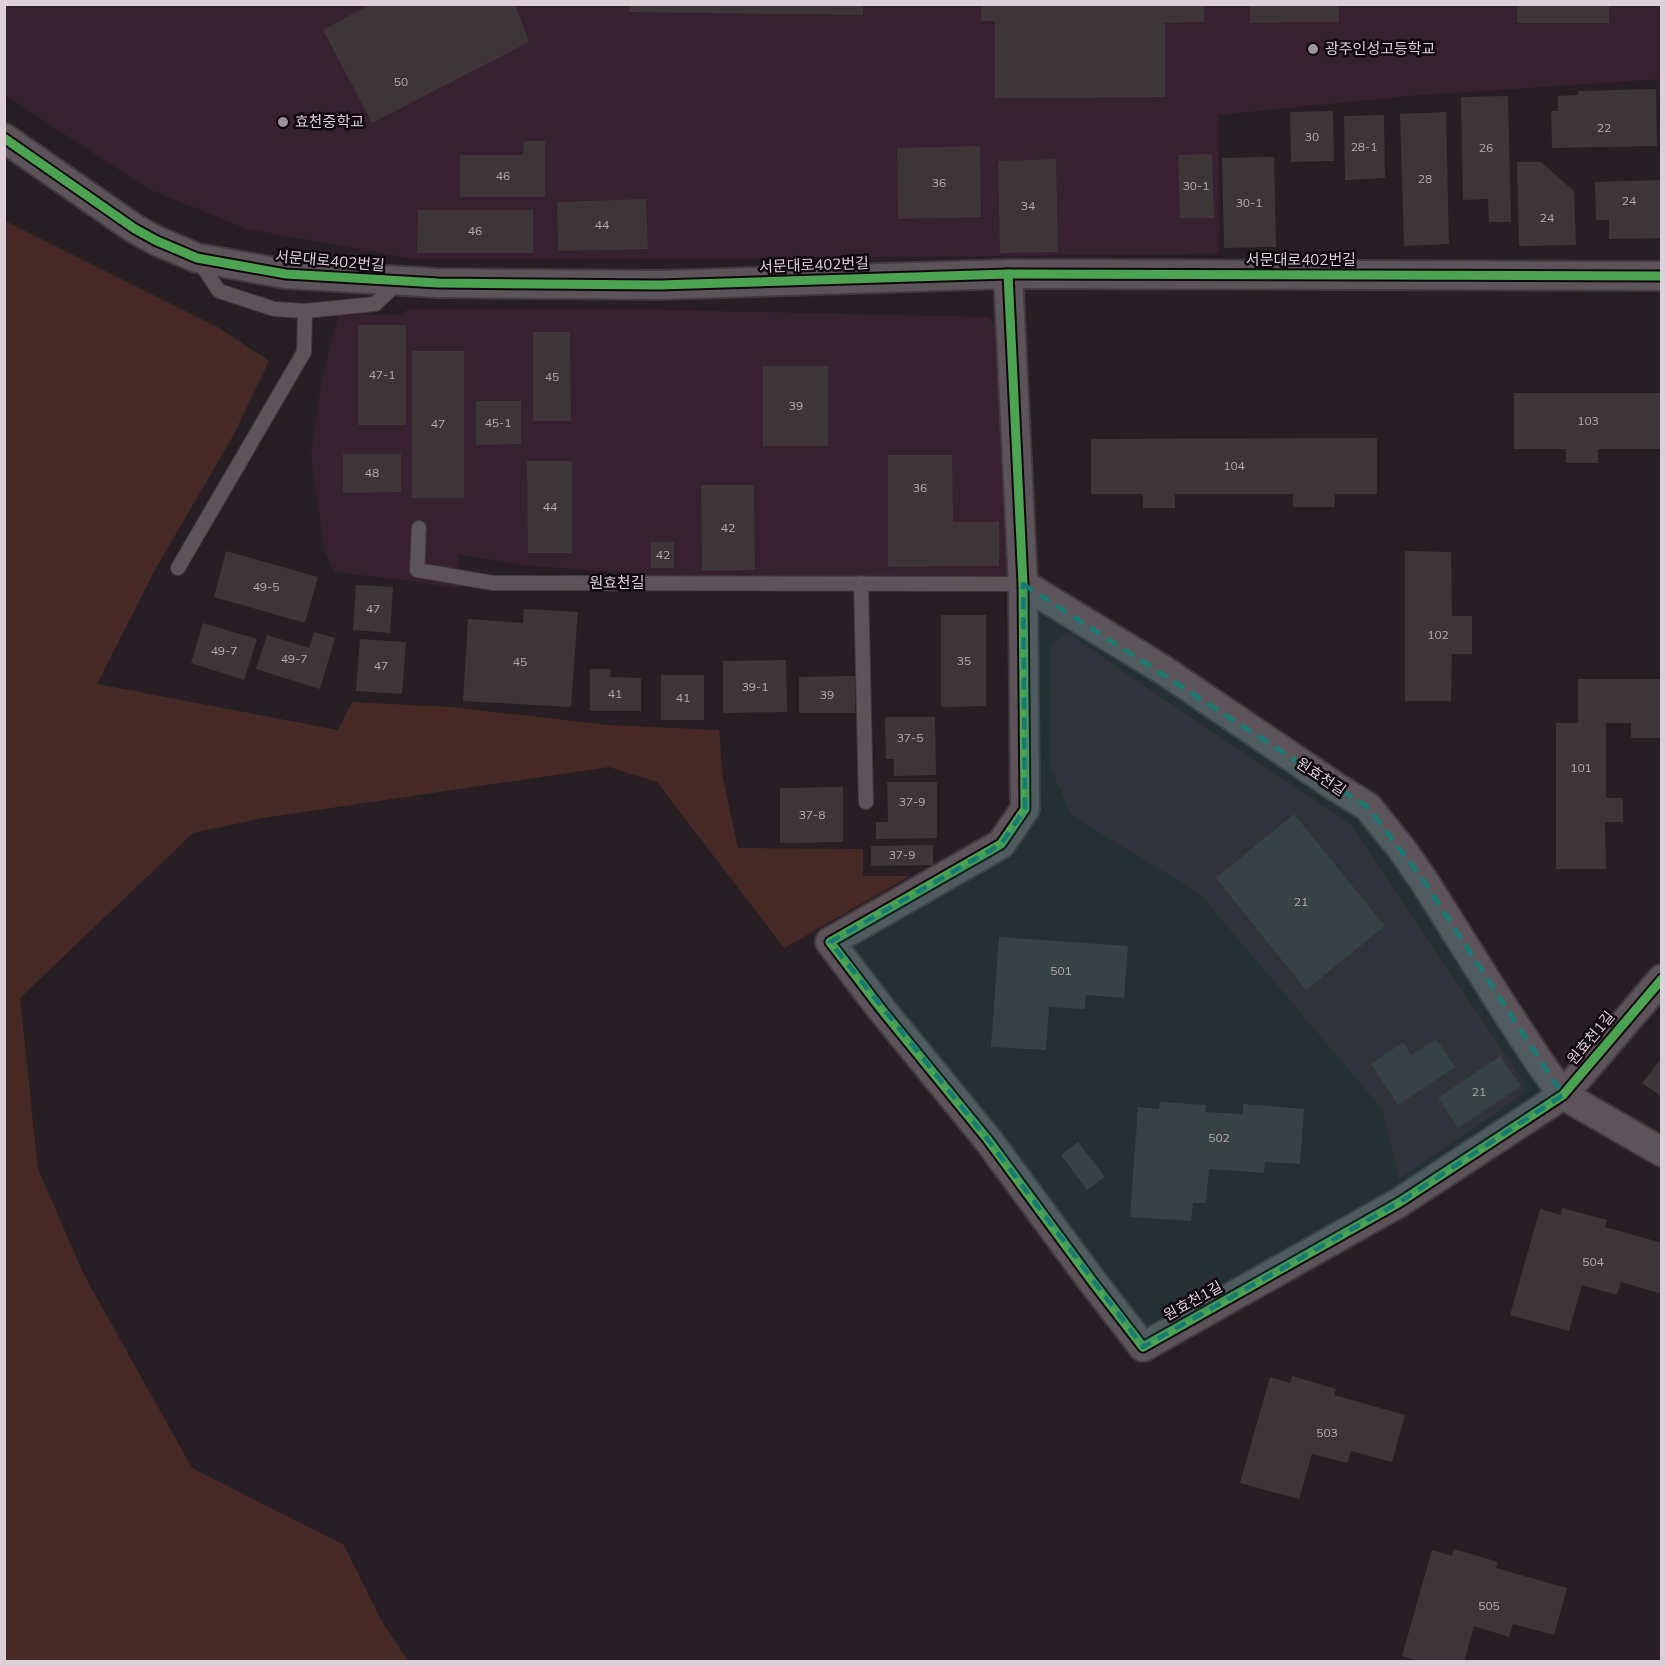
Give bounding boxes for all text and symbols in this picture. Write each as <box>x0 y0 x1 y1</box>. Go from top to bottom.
place label: 광주인성고등학교 <box>1325 39 1435 58</box>
marker: 광주인성고등학교 <box>1306 42 1320 56</box>
house number: 50 <box>394 74 408 89</box>
place label: 효천중학교 <box>295 112 364 131</box>
marker: 효천중학교 <box>276 115 290 129</box>
house number: 22 <box>1597 120 1611 135</box>
house number: 30 <box>1305 129 1319 144</box>
house number: 28-1 <box>1351 139 1377 154</box>
house number: 26 <box>1479 140 1493 155</box>
house number: 46 <box>496 168 510 183</box>
house number: 28 <box>1418 171 1432 186</box>
house number: 36 <box>932 175 946 190</box>
house number: 30-1 <box>1183 178 1209 193</box>
house number: 24 <box>1622 193 1636 208</box>
house number: 30-1 <box>1236 195 1262 210</box>
house number: 34 <box>1021 198 1035 213</box>
house number: 24 <box>1540 210 1554 225</box>
house number: 44 <box>595 217 609 232</box>
house number: 46 <box>468 223 482 238</box>
street label: 서문대로402번길 <box>275 246 386 275</box>
street label: 서문대로402번길 <box>1246 250 1356 269</box>
street label: 서문대로402번길 <box>759 253 869 276</box>
house number: 47-1 <box>369 367 395 382</box>
house number: 45 <box>545 369 559 384</box>
house number: 39 <box>789 398 803 413</box>
house number: 103 <box>1577 413 1599 428</box>
house number: 45-1 <box>485 415 511 430</box>
house number: 47 <box>431 416 445 431</box>
house number: 104 <box>1223 458 1245 473</box>
house number: 48 <box>365 465 379 480</box>
house number: 36 <box>913 480 927 495</box>
house number: 44 <box>543 499 557 514</box>
house number: 42 <box>721 520 735 535</box>
house number: 42 <box>656 547 670 562</box>
street label: 원효천길 <box>589 573 645 592</box>
house number: 49-5 <box>253 579 279 594</box>
house number: 47 <box>366 601 380 616</box>
house number: 102 <box>1427 627 1449 642</box>
house number: 49-7 <box>211 643 237 658</box>
house number: 49-7 <box>281 651 307 666</box>
house number: 35 <box>957 653 971 668</box>
house number: 45 <box>513 654 527 669</box>
house number: 47 <box>374 658 388 673</box>
house number: 39-1 <box>742 679 768 694</box>
house number: 41 <box>608 686 622 701</box>
house number: 39 <box>820 687 834 702</box>
house number: 41 <box>676 690 690 705</box>
house number: 37-5 <box>897 730 923 745</box>
street label: 원효천길 <box>1293 753 1349 800</box>
house number: 101 <box>1570 760 1592 775</box>
house number: 37-9 <box>899 794 925 809</box>
house number: 37-8 <box>799 807 825 822</box>
house number: 37-9 <box>889 847 915 862</box>
house number: 21 <box>1294 894 1308 909</box>
house number: 501 <box>1050 963 1072 978</box>
street label: 원효천1길 <box>1563 1007 1619 1068</box>
house number: 21 <box>1472 1084 1486 1099</box>
house number: 502 <box>1208 1130 1230 1145</box>
house number: 504 <box>1582 1254 1604 1269</box>
street label: 원효천1길 <box>1160 1277 1225 1324</box>
house number: 503 <box>1316 1425 1338 1440</box>
house number: 505 <box>1478 1598 1500 1613</box>

